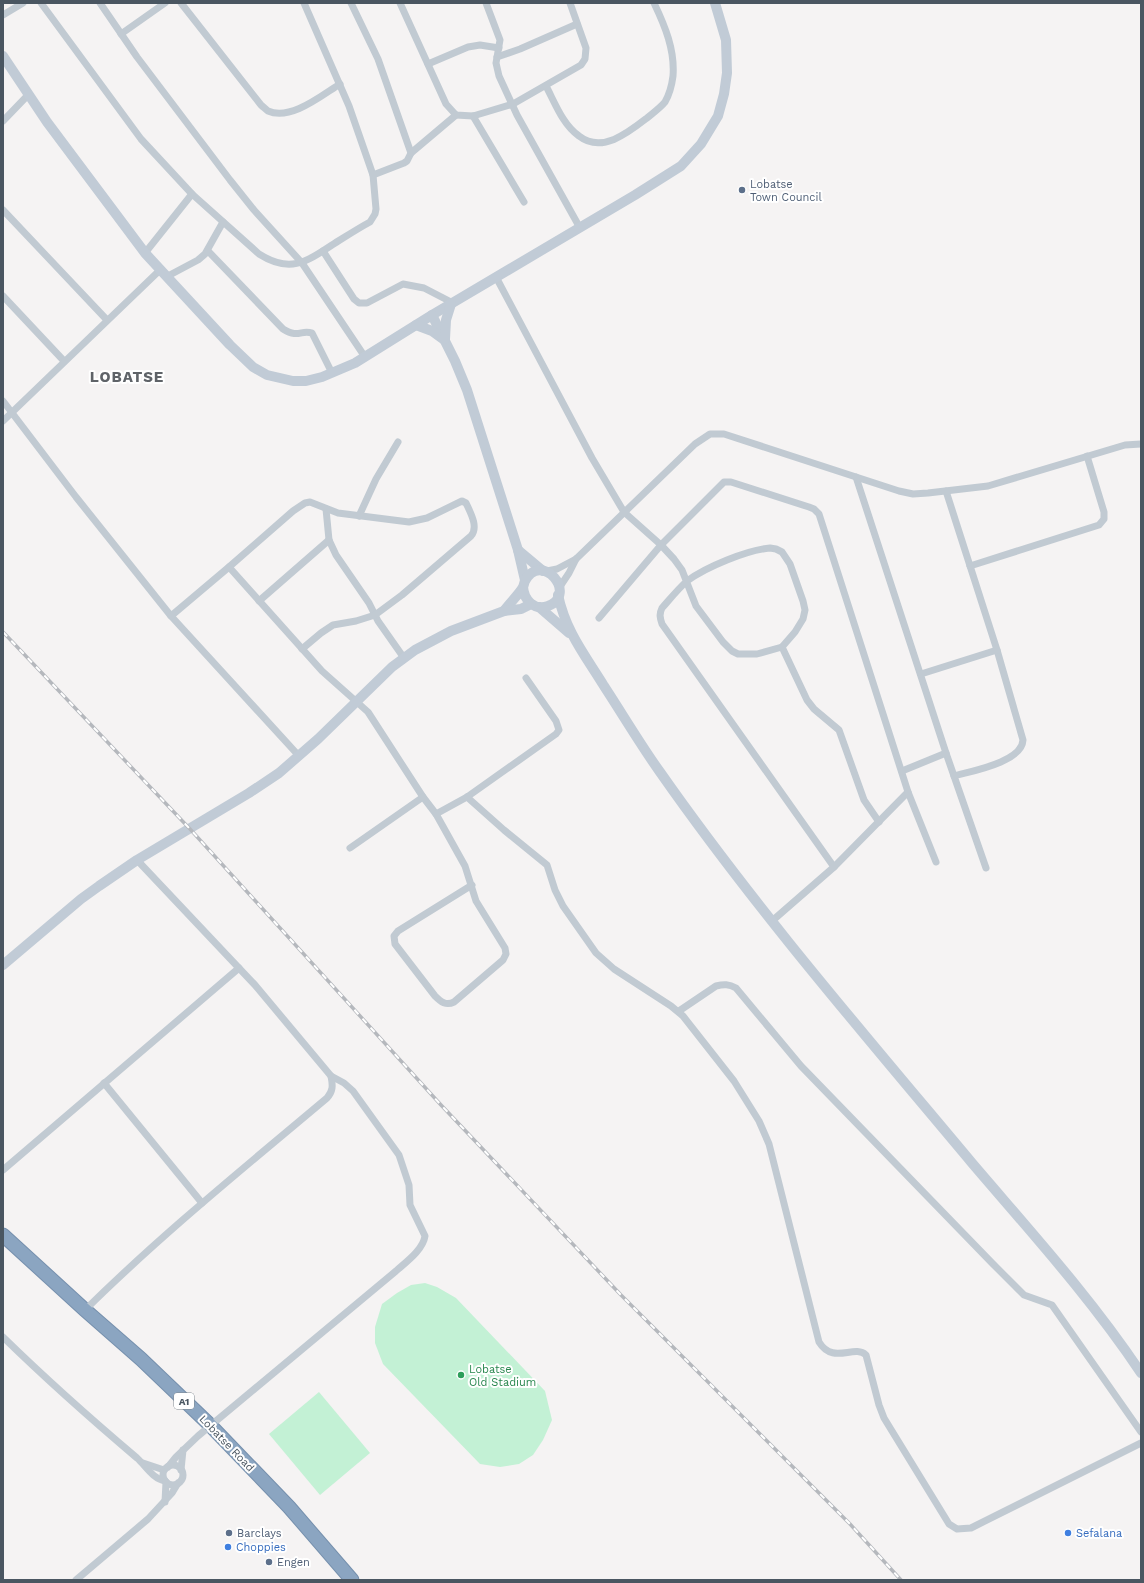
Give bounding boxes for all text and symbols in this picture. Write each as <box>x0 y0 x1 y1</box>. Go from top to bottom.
place label: Lobatse Town Council <box>750 178 822 204</box>
marker: Lobatse Town Council <box>737 185 747 195</box>
district label: LOBATSE <box>90 368 164 386</box>
place label: Lobatse Old Stadium <box>469 1363 536 1389</box>
marker: Lobatse Old Stadium <box>456 1370 466 1380</box>
road number: A1 <box>174 1393 194 1409</box>
street label: Lobatse Road <box>197 1412 257 1474</box>
place label: Barclays <box>237 1527 282 1540</box>
place label: Sefalana <box>1076 1527 1122 1540</box>
marker: Barclays <box>224 1528 234 1538</box>
marker: Sefalana <box>1063 1528 1073 1538</box>
place label: Choppies <box>236 1541 286 1554</box>
marker: Choppies <box>223 1542 233 1552</box>
place label: Engen <box>277 1556 310 1569</box>
marker: Engen <box>264 1557 274 1567</box>

